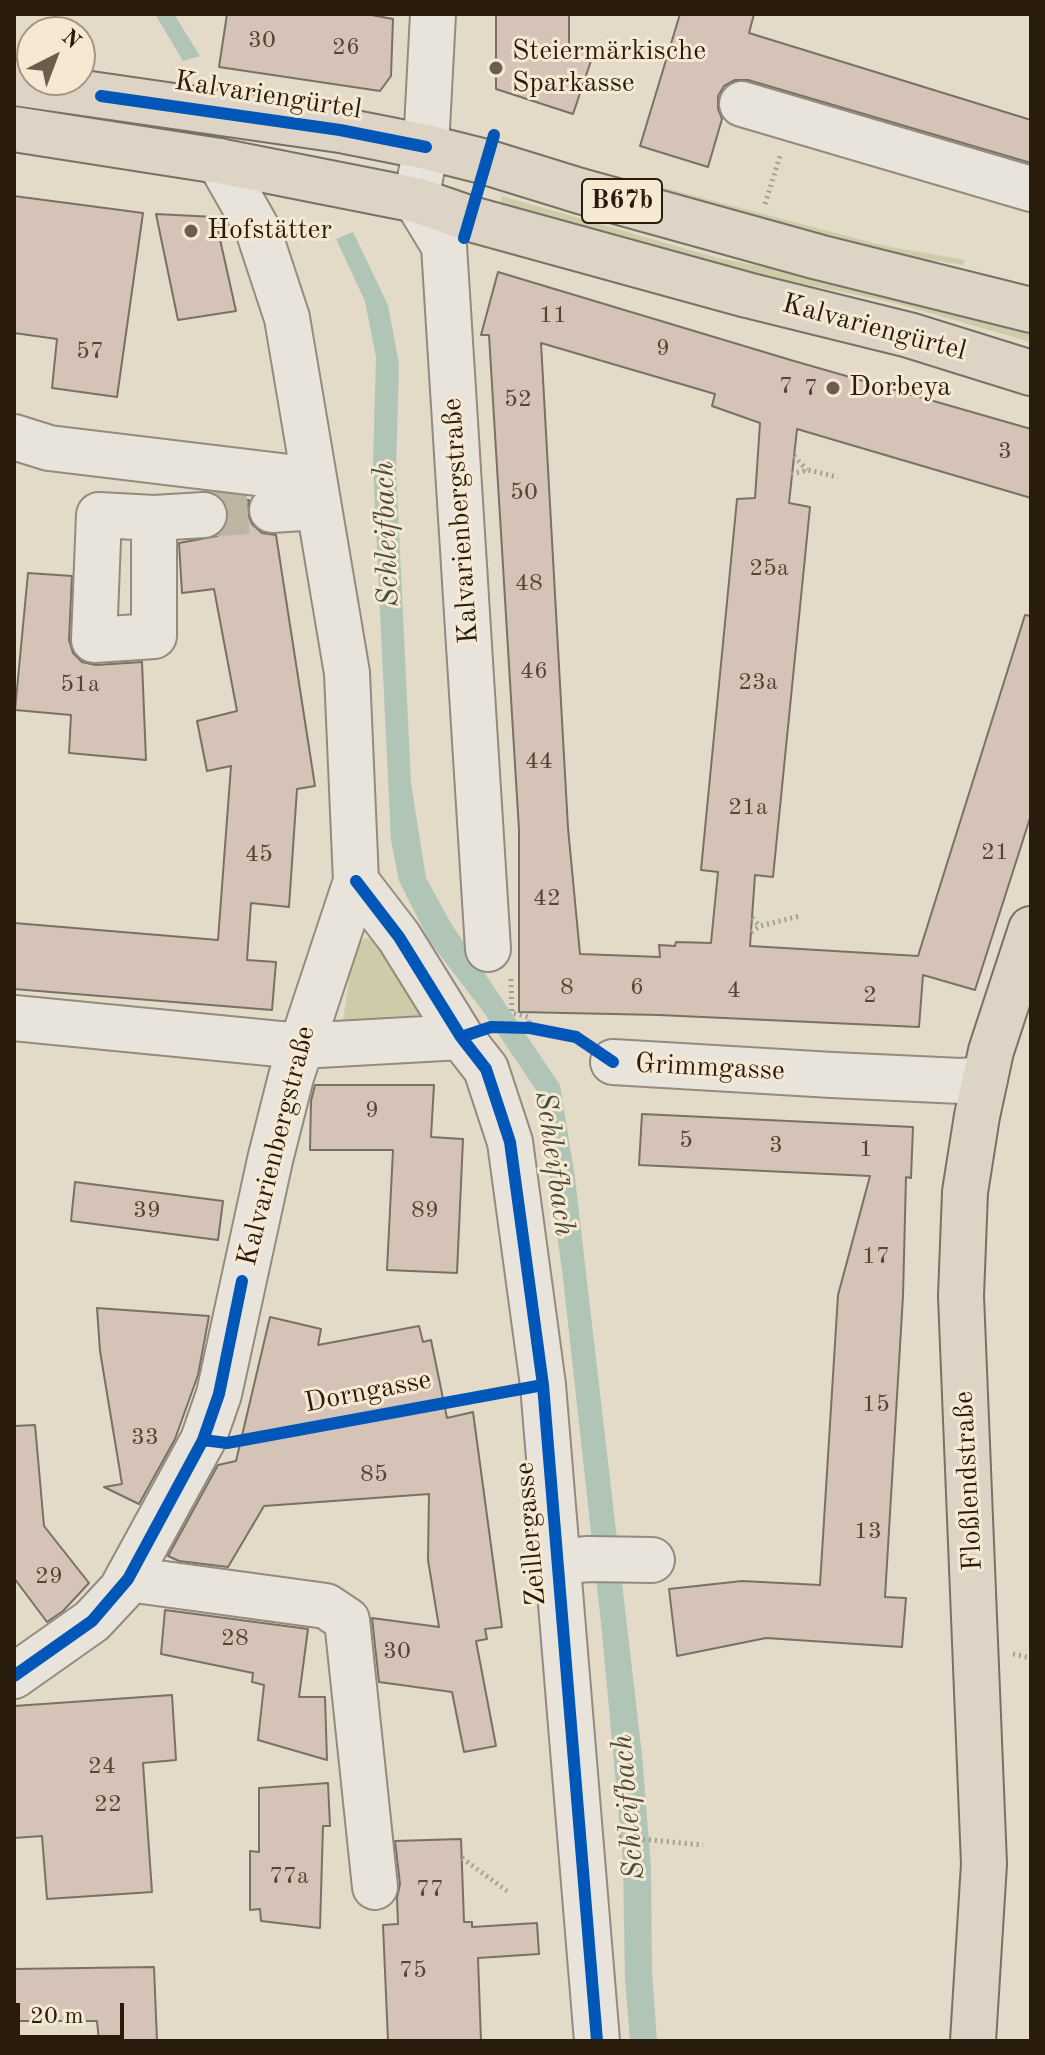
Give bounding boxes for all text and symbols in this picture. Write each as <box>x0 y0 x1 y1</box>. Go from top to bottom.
north arrow <box>16 16 96 96</box>
text: N <box>57 26 84 53</box>
house number: 30 <box>248 27 276 55</box>
house number: 26 <box>332 34 360 62</box>
place label: Steiermärkische Sparkasse <box>512 35 706 101</box>
marker: Steiermärkische Sparkasse <box>487 59 505 77</box>
street label: Kalvariengürtel <box>172 65 364 127</box>
road number: B67b <box>582 179 662 223</box>
place label: Hofstätter <box>207 214 332 248</box>
marker: Hofstätter <box>182 222 200 240</box>
street label: Kalvariengürtel <box>778 287 970 369</box>
house number: 11 <box>539 302 567 330</box>
house number: 9 <box>656 335 670 363</box>
house number: 57 <box>76 338 104 366</box>
place label: Dorbeya <box>849 371 951 405</box>
house number: 7 <box>779 373 793 401</box>
house number: 7 <box>804 375 818 403</box>
marker: Dorbeya <box>824 379 842 397</box>
house number: 52 <box>504 386 532 414</box>
street label: Kalvarienbergstraße <box>436 397 486 645</box>
house number: 3 <box>998 438 1012 466</box>
water label: Schleifbach <box>366 460 408 608</box>
house number: 50 <box>510 479 538 507</box>
house number: 25a <box>749 555 789 583</box>
house number: 48 <box>515 570 543 598</box>
house number: 46 <box>520 658 548 686</box>
house number: 23a <box>738 669 778 697</box>
house number: 51a <box>60 671 100 699</box>
house number: 44 <box>525 748 553 776</box>
house number: 21a <box>728 794 768 822</box>
house number: 21 <box>981 839 1009 867</box>
house number: 45 <box>245 841 273 869</box>
house number: 42 <box>533 885 561 913</box>
house number: 8 <box>560 974 574 1002</box>
house number: 6 <box>630 974 644 1002</box>
house number: 4 <box>727 977 741 1005</box>
house number: 2 <box>863 982 877 1010</box>
street label: Kalvarienbergstraße <box>231 1023 323 1269</box>
street label: Grimmgasse <box>634 1047 786 1089</box>
water label: Schleifbach <box>526 1089 582 1239</box>
house number: 9 <box>365 1097 379 1125</box>
house number: 5 <box>679 1127 693 1155</box>
house number: 3 <box>769 1132 783 1160</box>
house number: 1 <box>859 1136 873 1164</box>
house number: 39 <box>133 1197 161 1225</box>
house number: 89 <box>411 1197 439 1225</box>
house number: 17 <box>862 1243 890 1271</box>
street label: Dorngasse <box>302 1363 434 1421</box>
street label: Floßlendstraße <box>948 1390 990 1572</box>
house number: 15 <box>862 1391 890 1419</box>
house number: 33 <box>131 1424 159 1452</box>
house number: 85 <box>360 1461 388 1489</box>
street label: Zeillergasse <box>508 1461 554 1607</box>
house number: 13 <box>854 1518 882 1546</box>
house number: 29 <box>35 1563 63 1591</box>
house number: 28 <box>221 1625 249 1653</box>
house number: 30 <box>383 1638 411 1666</box>
water label: Schleifbach <box>605 1733 653 1881</box>
house number: 24 <box>88 1753 116 1781</box>
house number: 22 <box>94 1791 122 1819</box>
house number: 77a <box>269 1863 309 1891</box>
house number: 77 <box>416 1876 444 1904</box>
house number: 75 <box>399 1957 427 1985</box>
scale bar <box>20 1987 128 2037</box>
text: 20 m <box>30 2005 84 2029</box>

